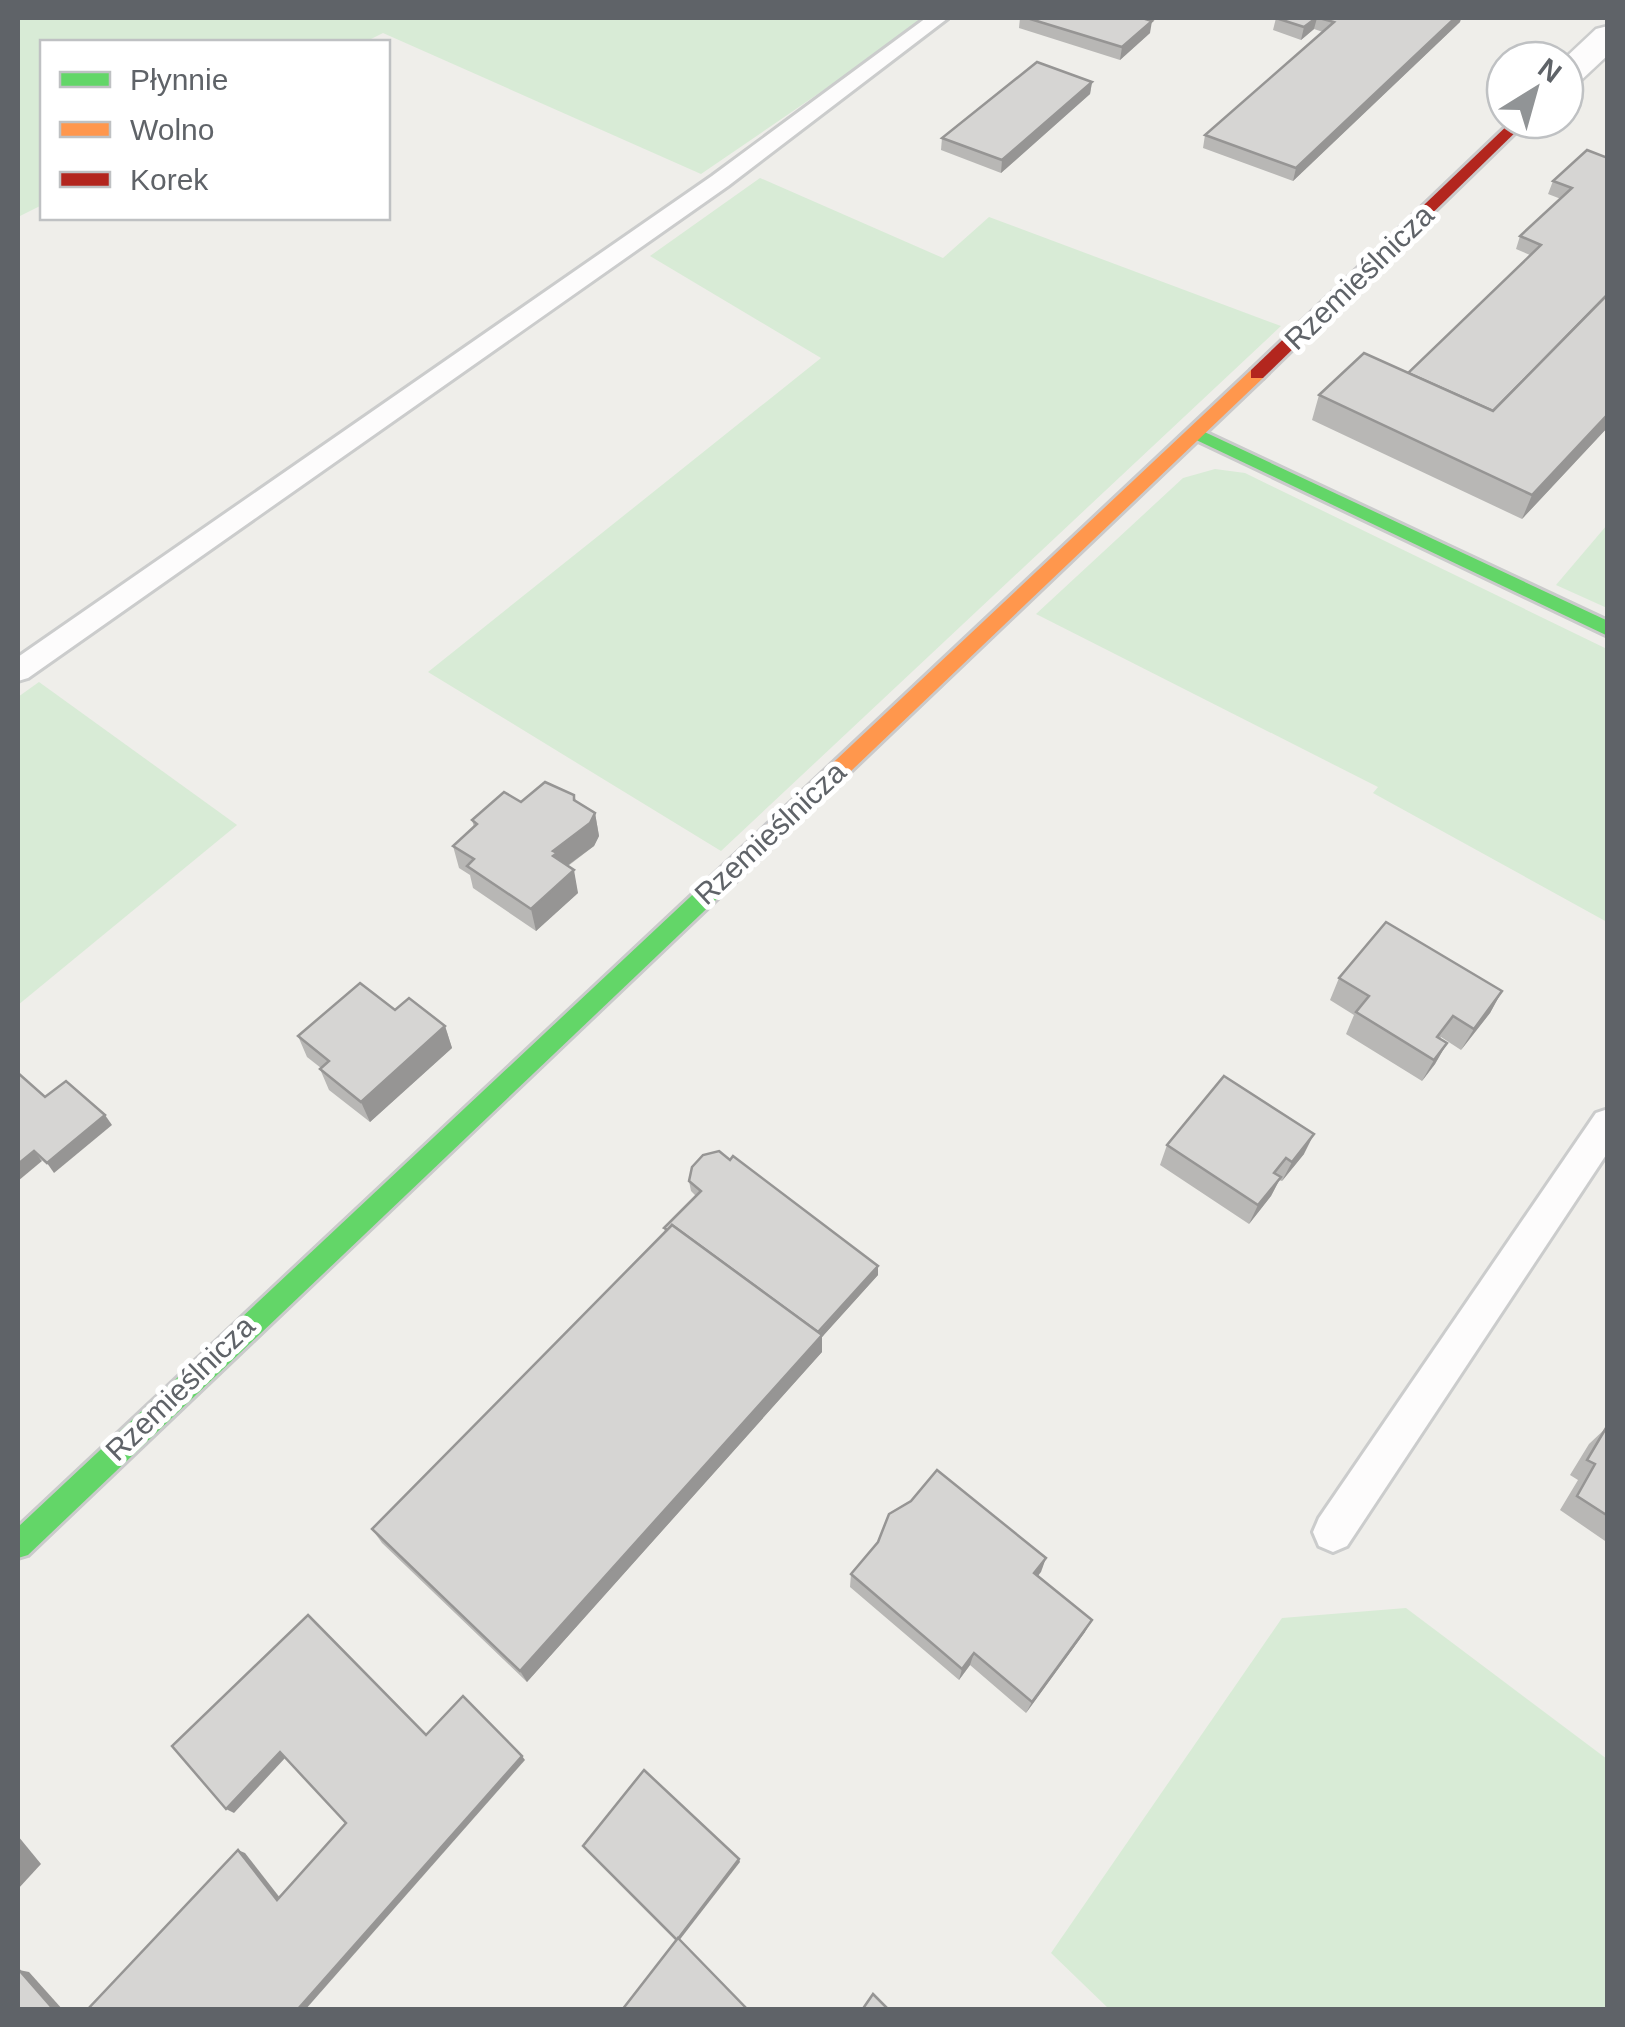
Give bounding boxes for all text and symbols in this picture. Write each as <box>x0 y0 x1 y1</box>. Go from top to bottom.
legend <box>40 40 390 220</box>
north arrow <box>1485 40 1585 140</box>
text: N <box>1532 52 1567 89</box>
text: Płynnie <box>130 63 228 96</box>
text: Wolno <box>130 113 215 146</box>
text: Korek <box>130 163 209 196</box>
street label: Rzemieślnicza <box>1278 198 1440 356</box>
street label: Rzemieślnicza <box>688 755 852 911</box>
street label: Rzemieślnicza <box>99 1309 261 1467</box>

